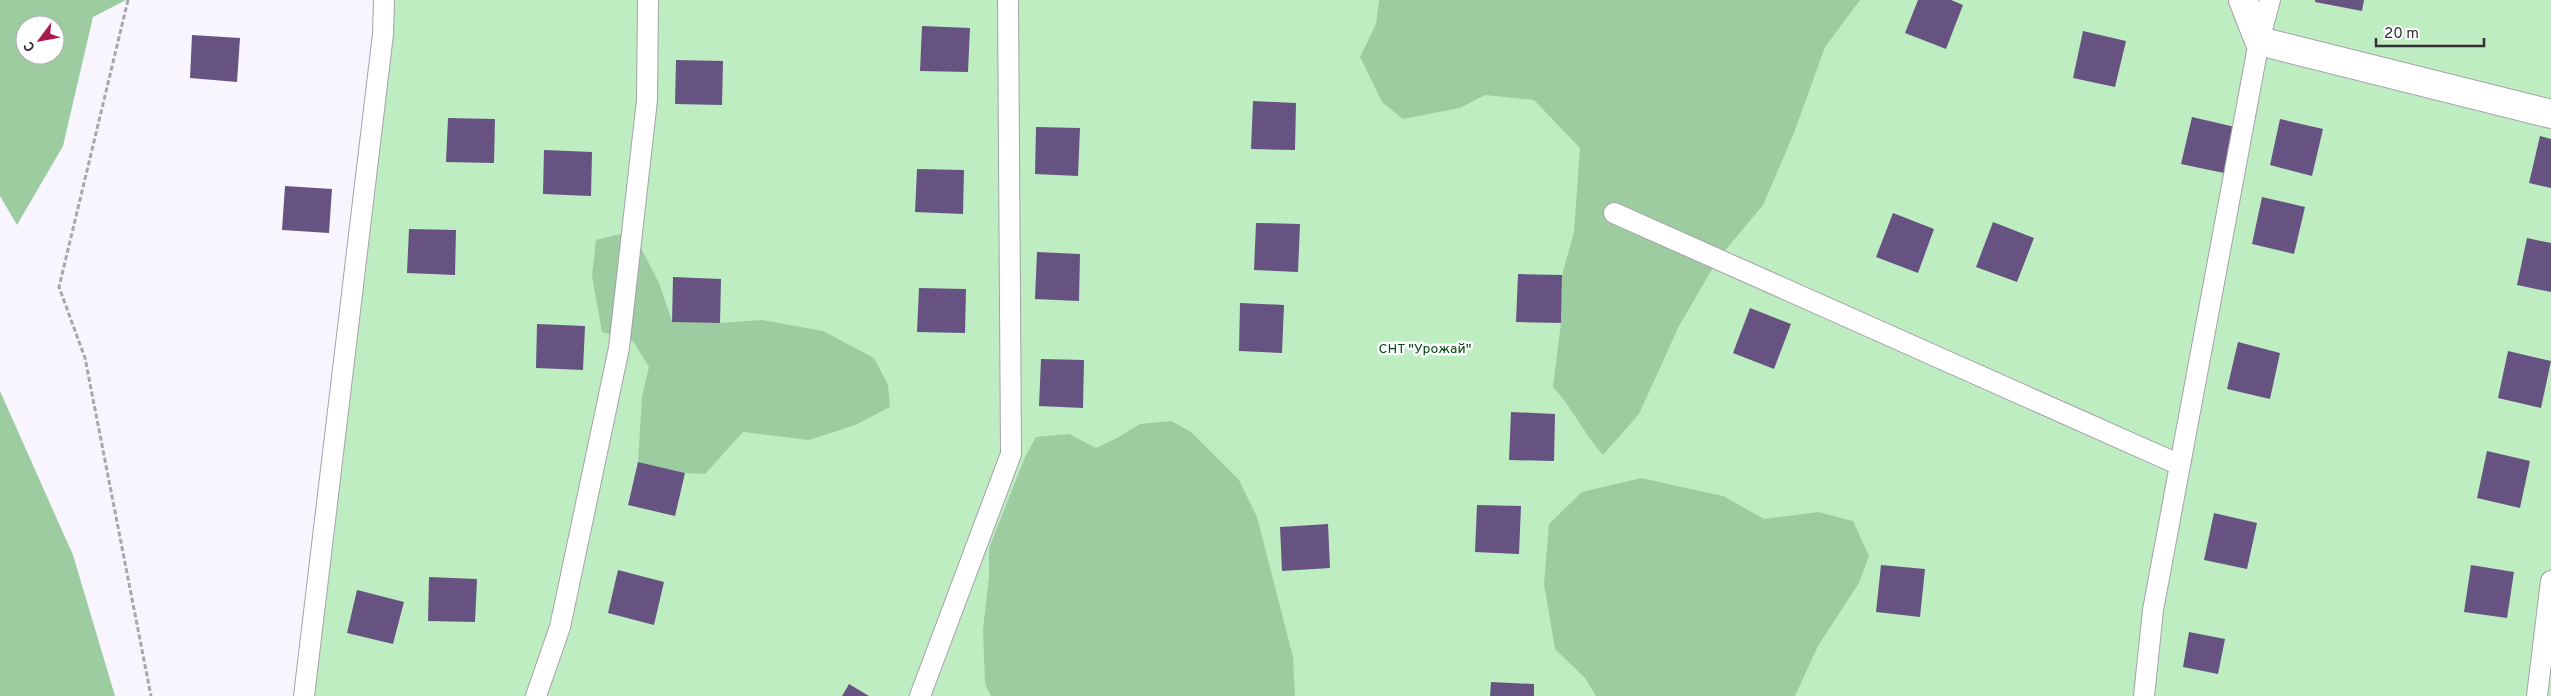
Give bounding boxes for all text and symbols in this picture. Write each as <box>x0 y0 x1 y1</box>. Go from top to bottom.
north arrow <box>15 15 65 65</box>
scale bar <box>2376 15 2484 47</box>
text: 20 m <box>2384 25 2419 44</box>
text: С <box>21 38 40 54</box>
park label: СНТ "Урожай" <box>1379 341 1471 358</box>

